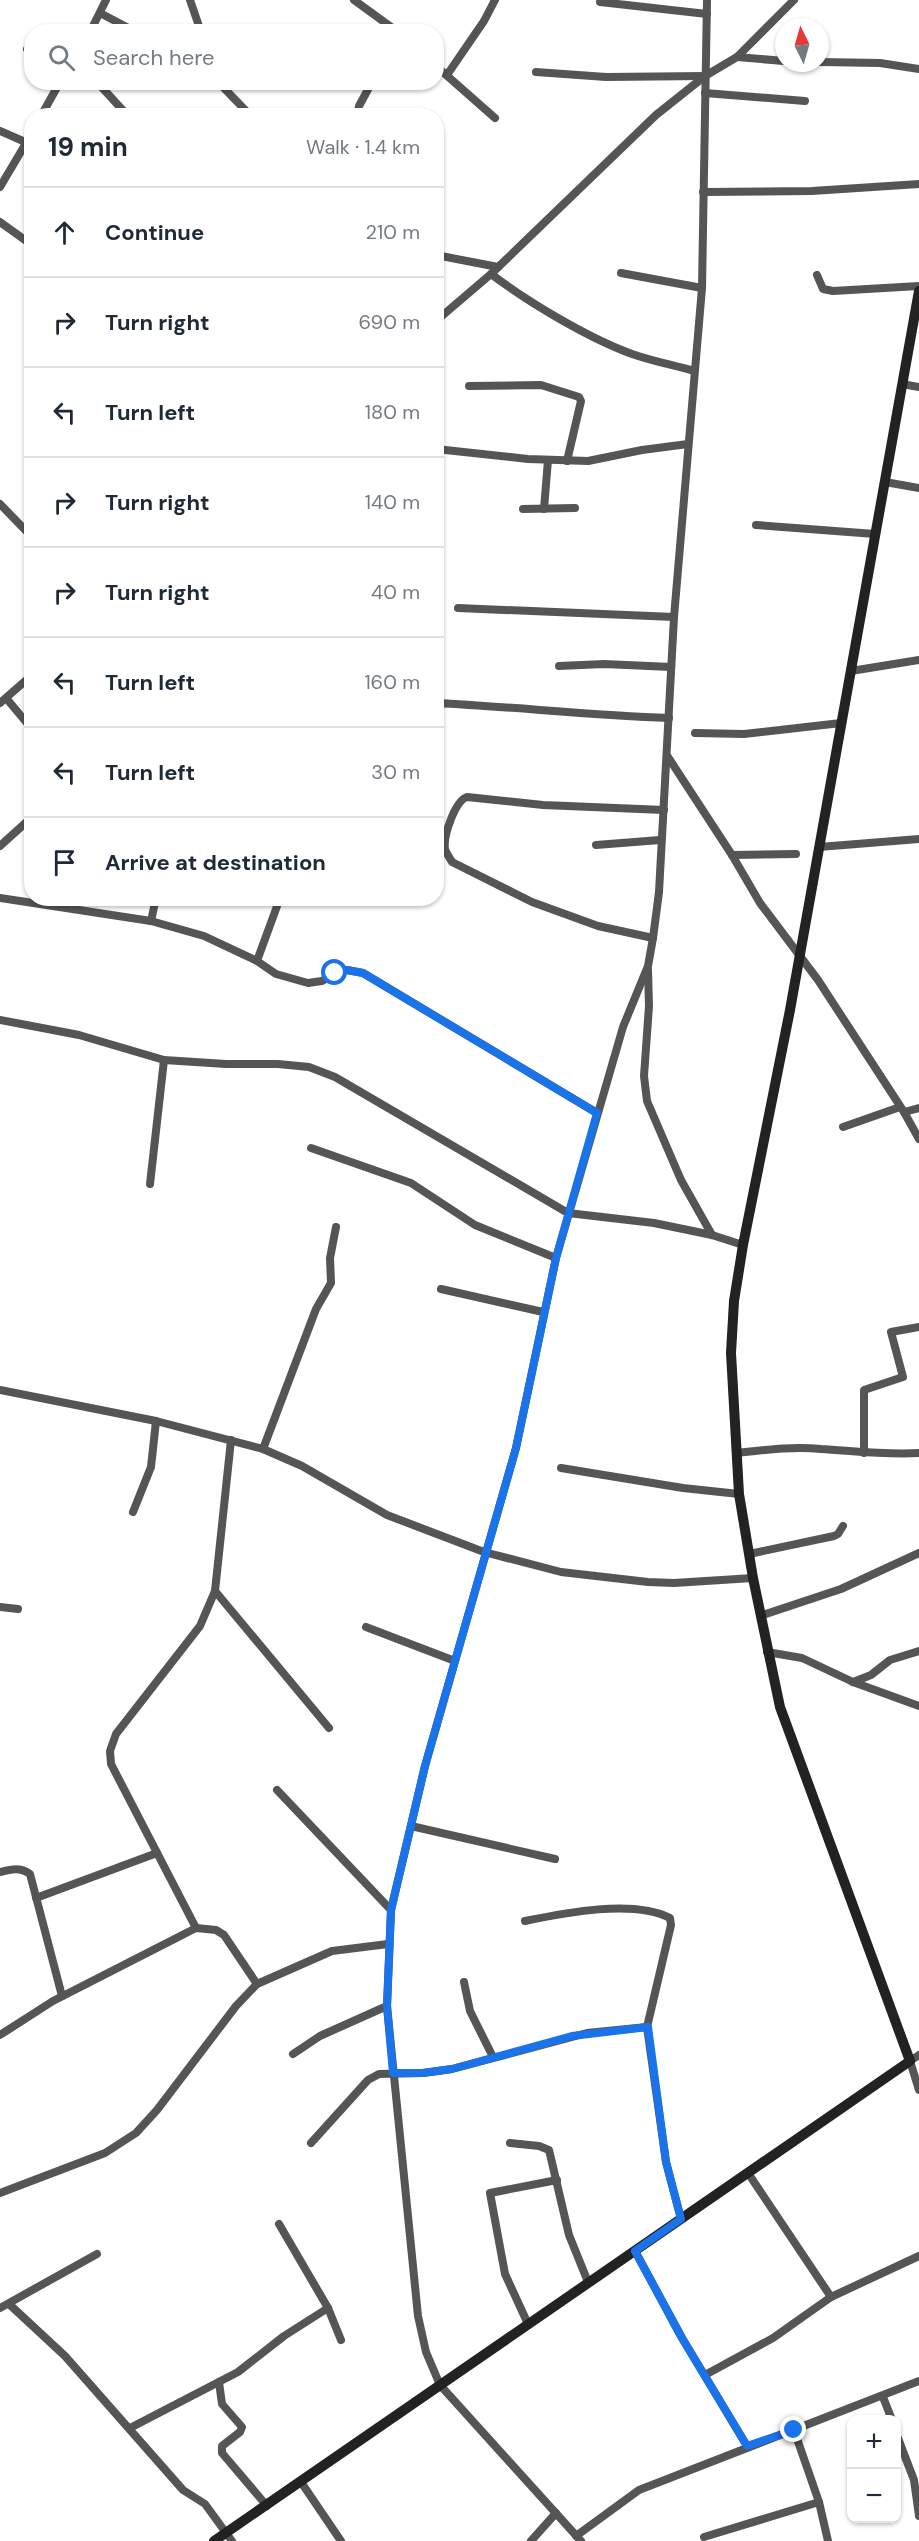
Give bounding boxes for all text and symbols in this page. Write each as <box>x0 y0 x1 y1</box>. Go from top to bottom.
north arrow <box>775 18 829 72</box>
search box <box>24 24 444 90</box>
icon: search <box>45 41 78 74</box>
text: Search here <box>93 43 214 72</box>
text: 19 min <box>48 130 128 164</box>
text: Walk · 1.4 km <box>306 134 420 160</box>
icon: ahead <box>48 216 81 249</box>
text: Continue <box>105 218 204 247</box>
text: 210 m <box>365 219 420 245</box>
icon: right <box>48 306 81 339</box>
text: Turn right <box>105 308 210 337</box>
text: 690 m <box>358 309 420 335</box>
icon: left <box>48 396 81 429</box>
text: Turn left <box>105 398 195 427</box>
text: 180 m <box>365 399 420 425</box>
icon: right <box>48 486 81 519</box>
text: Turn right <box>105 488 210 517</box>
text: 140 m <box>365 489 420 515</box>
icon: right <box>48 576 81 609</box>
text: Turn right <box>105 578 210 607</box>
text: 40 m <box>371 579 420 605</box>
icon: left <box>48 666 81 699</box>
text: Turn left <box>105 668 195 697</box>
text: 160 m <box>364 669 420 695</box>
icon: left <box>48 756 81 789</box>
text: Turn left <box>105 758 195 787</box>
text: 30 m <box>371 759 420 785</box>
icon: arrive <box>48 846 81 879</box>
text: Arrive at destination <box>105 848 326 877</box>
route start <box>321 959 347 985</box>
map controls <box>847 2415 901 2523</box>
button: + <box>847 2415 901 2469</box>
route end <box>780 2416 806 2442</box>
button: − <box>847 2469 901 2523</box>

